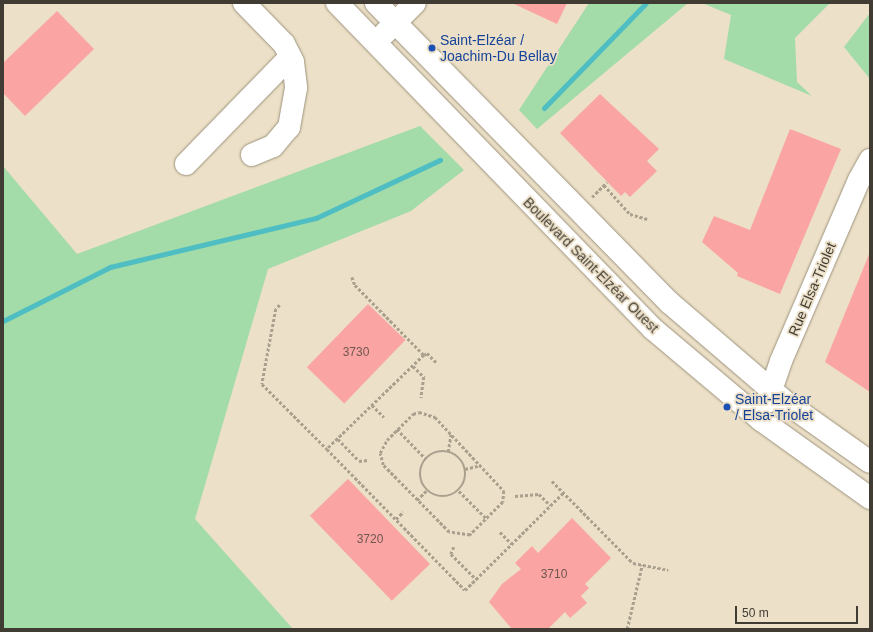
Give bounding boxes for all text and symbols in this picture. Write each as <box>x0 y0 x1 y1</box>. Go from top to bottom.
place label: Saint-Elzéar / Joachim-Du Bellay <box>440 32 557 64</box>
marker: Saint-Elzéar / Joachim-Du Bellay <box>427 43 437 53</box>
street label: Boulevard Saint-Elzéar Ouest <box>520 194 662 336</box>
street label: Rue Elsa-Triolet <box>785 240 839 338</box>
house number: 3730 <box>343 346 369 360</box>
place label: Saint-Elzéar / Elsa-Triolet <box>735 391 813 424</box>
marker: Saint-Elzéar / Elsa-Triolet <box>722 402 732 412</box>
house number: 3720 <box>357 533 383 547</box>
house number: 3710 <box>541 568 567 582</box>
scale bar <box>737 598 860 624</box>
text: 50 m <box>742 606 769 620</box>

